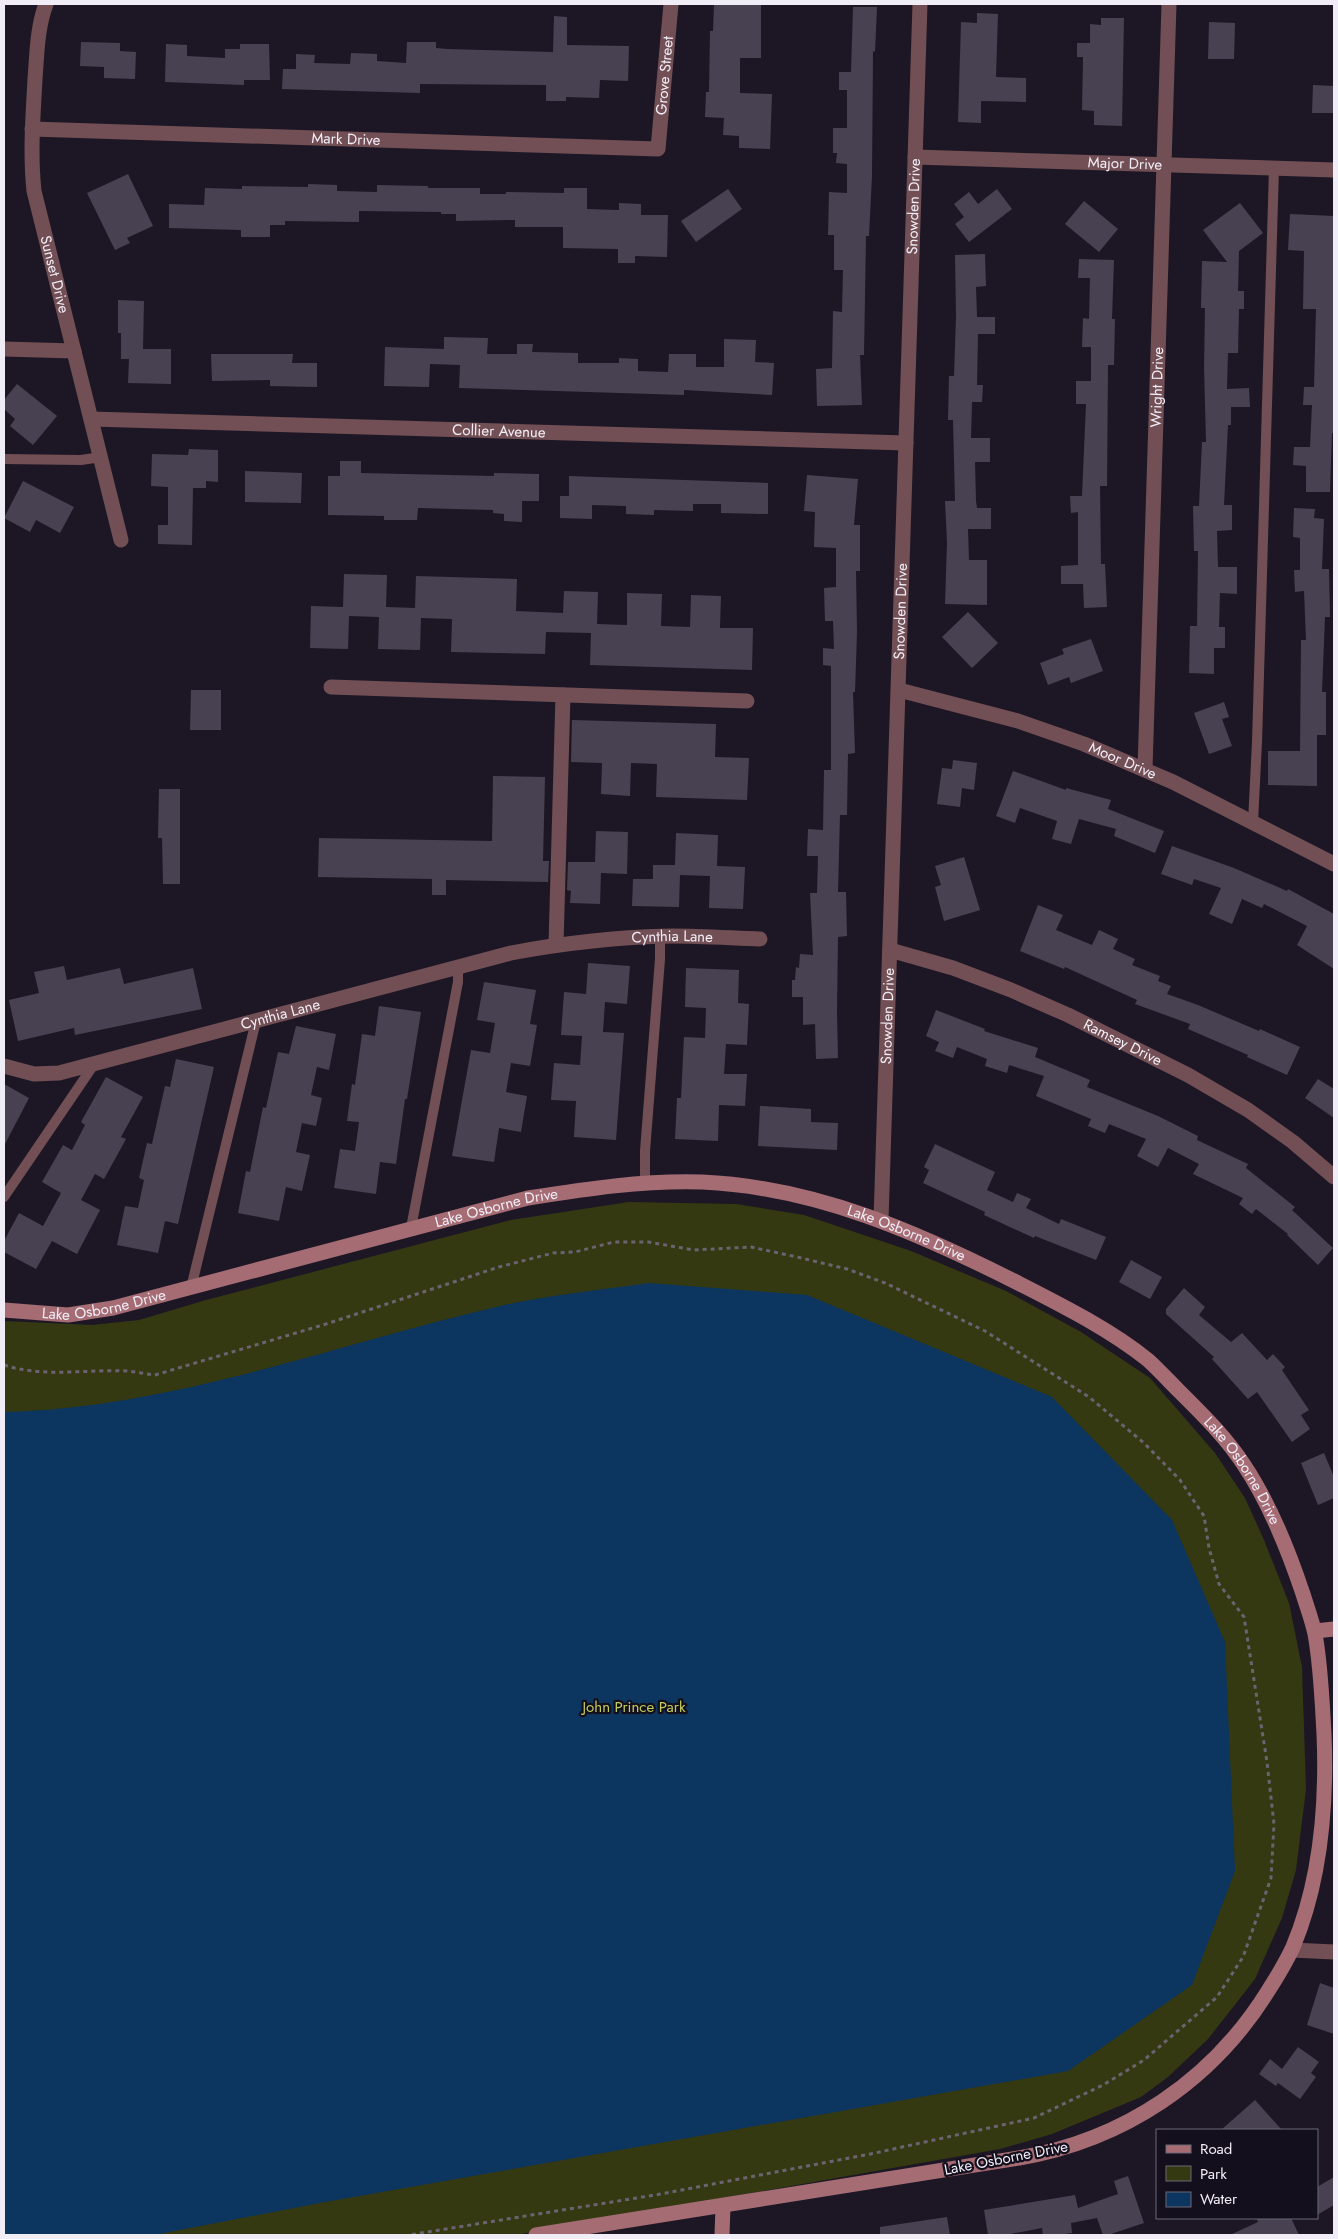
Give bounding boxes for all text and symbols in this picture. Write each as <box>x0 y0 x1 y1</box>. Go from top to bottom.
street label: Grove Street <box>650 35 679 116</box>
street label: Mark Drive <box>311 127 381 151</box>
street label: Major Drive <box>1087 151 1163 176</box>
street label: Snowden Drive <box>901 158 926 255</box>
street label: Sunset Drive <box>34 233 75 316</box>
street label: Wright Drive <box>1145 346 1169 428</box>
street label: Collier Avenue <box>452 419 546 443</box>
street label: Snowden Drive <box>888 563 913 660</box>
street label: Moor Drive <box>1085 736 1160 785</box>
street label: Cynthia Lane <box>631 925 714 949</box>
street label: Snowden Drive <box>875 967 900 1065</box>
street label: Cynthia Lane <box>238 993 323 1035</box>
street label: Ramsey Drive <box>1080 1013 1166 1071</box>
street label: Lake Osborne Drive <box>432 1183 559 1233</box>
street label: Lake Osborne Drive <box>844 1199 970 1267</box>
street label: Lake Osborne Drive <box>41 1283 169 1326</box>
street label: Lake Osborne Drive <box>1199 1411 1286 1528</box>
park label: John Prince Park <box>580 1696 686 1718</box>
legend <box>1156 2129 1318 2219</box>
street label: Lake Osborne Drive <box>942 2135 1070 2181</box>
text: Road <box>1200 2138 1232 2160</box>
text: Park <box>1200 2163 1227 2185</box>
text: Water <box>1200 2188 1238 2210</box>

